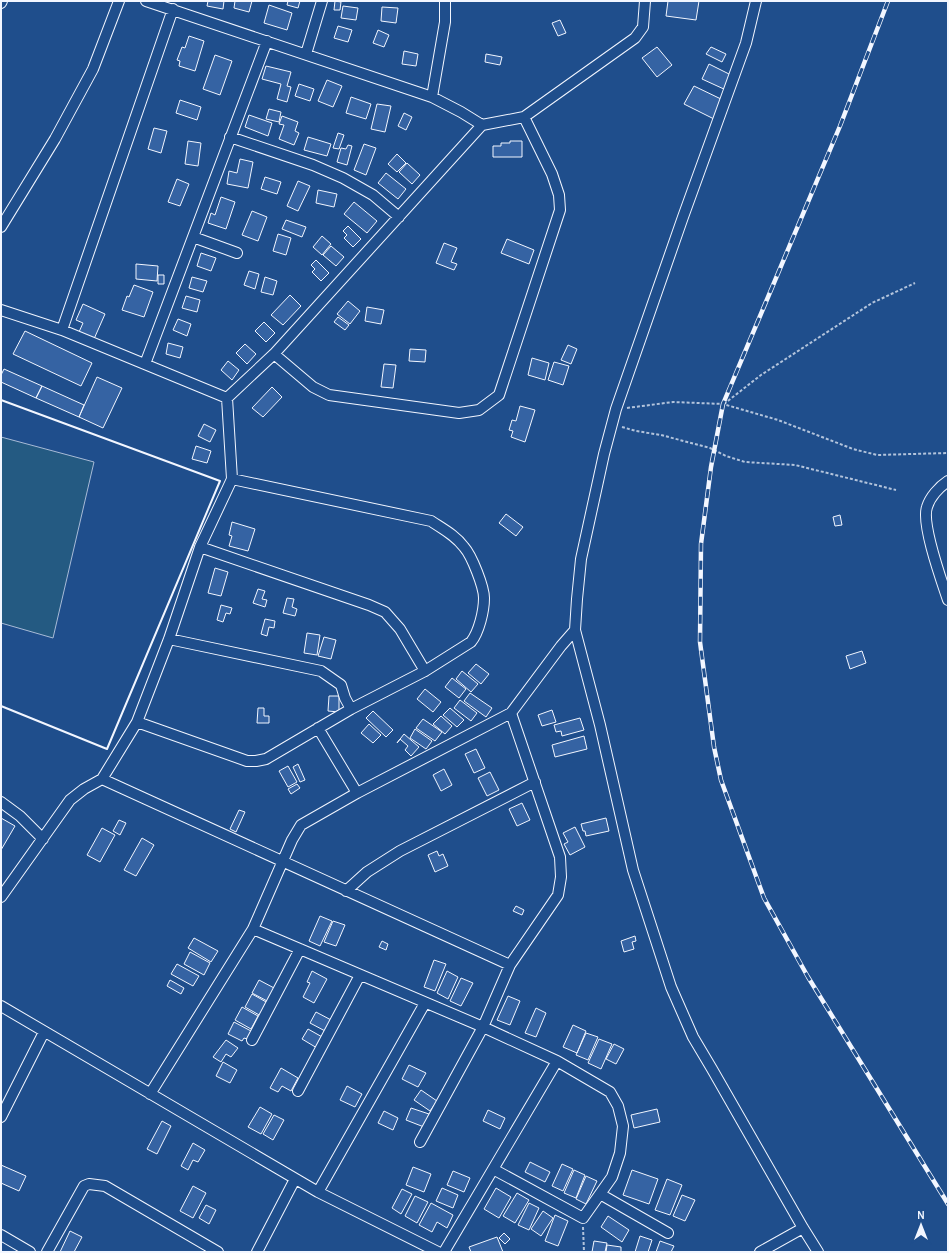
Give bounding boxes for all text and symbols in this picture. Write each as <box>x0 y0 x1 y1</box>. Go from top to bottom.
north arrow <box>901 1205 941 1245</box>
text: N <box>917 1209 925 1222</box>

